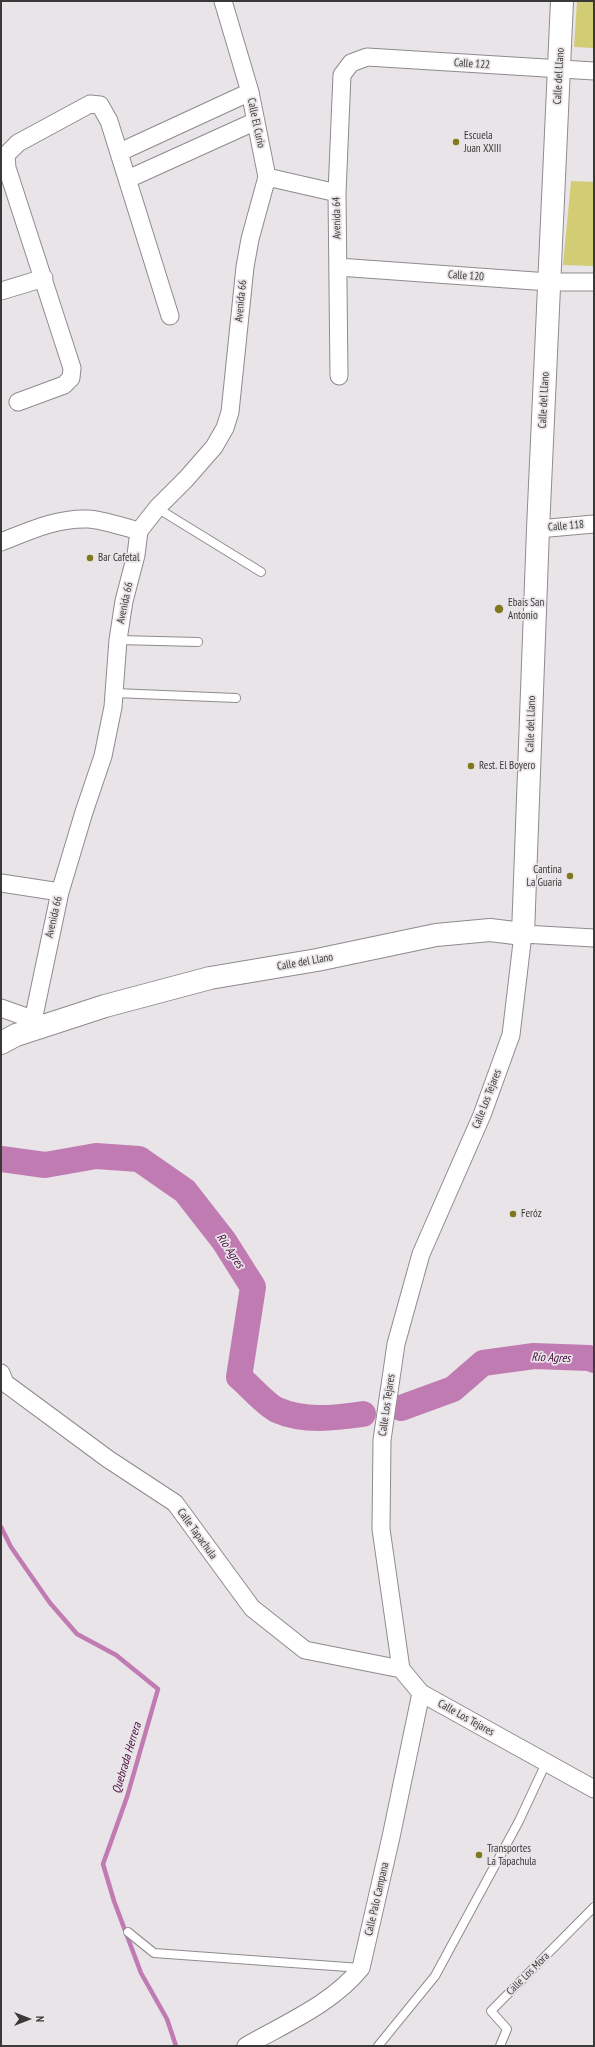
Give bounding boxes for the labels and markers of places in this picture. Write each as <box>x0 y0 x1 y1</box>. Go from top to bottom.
place label: Escuela Juan XXIII <box>464 129 501 155</box>
marker: Escuela Juan XXIII <box>451 137 461 147</box>
place label: Bar Cafetal <box>98 551 139 565</box>
marker: Bar Cafetal <box>85 553 95 563</box>
place label: Ebais San Antonio <box>508 596 544 622</box>
marker: Ebais San Antonio <box>493 603 505 615</box>
place label: Rest. El Boyero <box>479 759 535 773</box>
marker: Rest. El Boyero <box>466 761 476 771</box>
place label: Cantina La Guaria <box>526 863 562 889</box>
marker: Cantina La Guaria <box>565 871 575 881</box>
place label: Feróz <box>521 1207 542 1221</box>
marker: Feróz <box>508 1209 518 1219</box>
place label: Transportes La Tapachula <box>487 1842 536 1868</box>
marker: Transportes La Tapachula <box>474 1850 484 1860</box>

